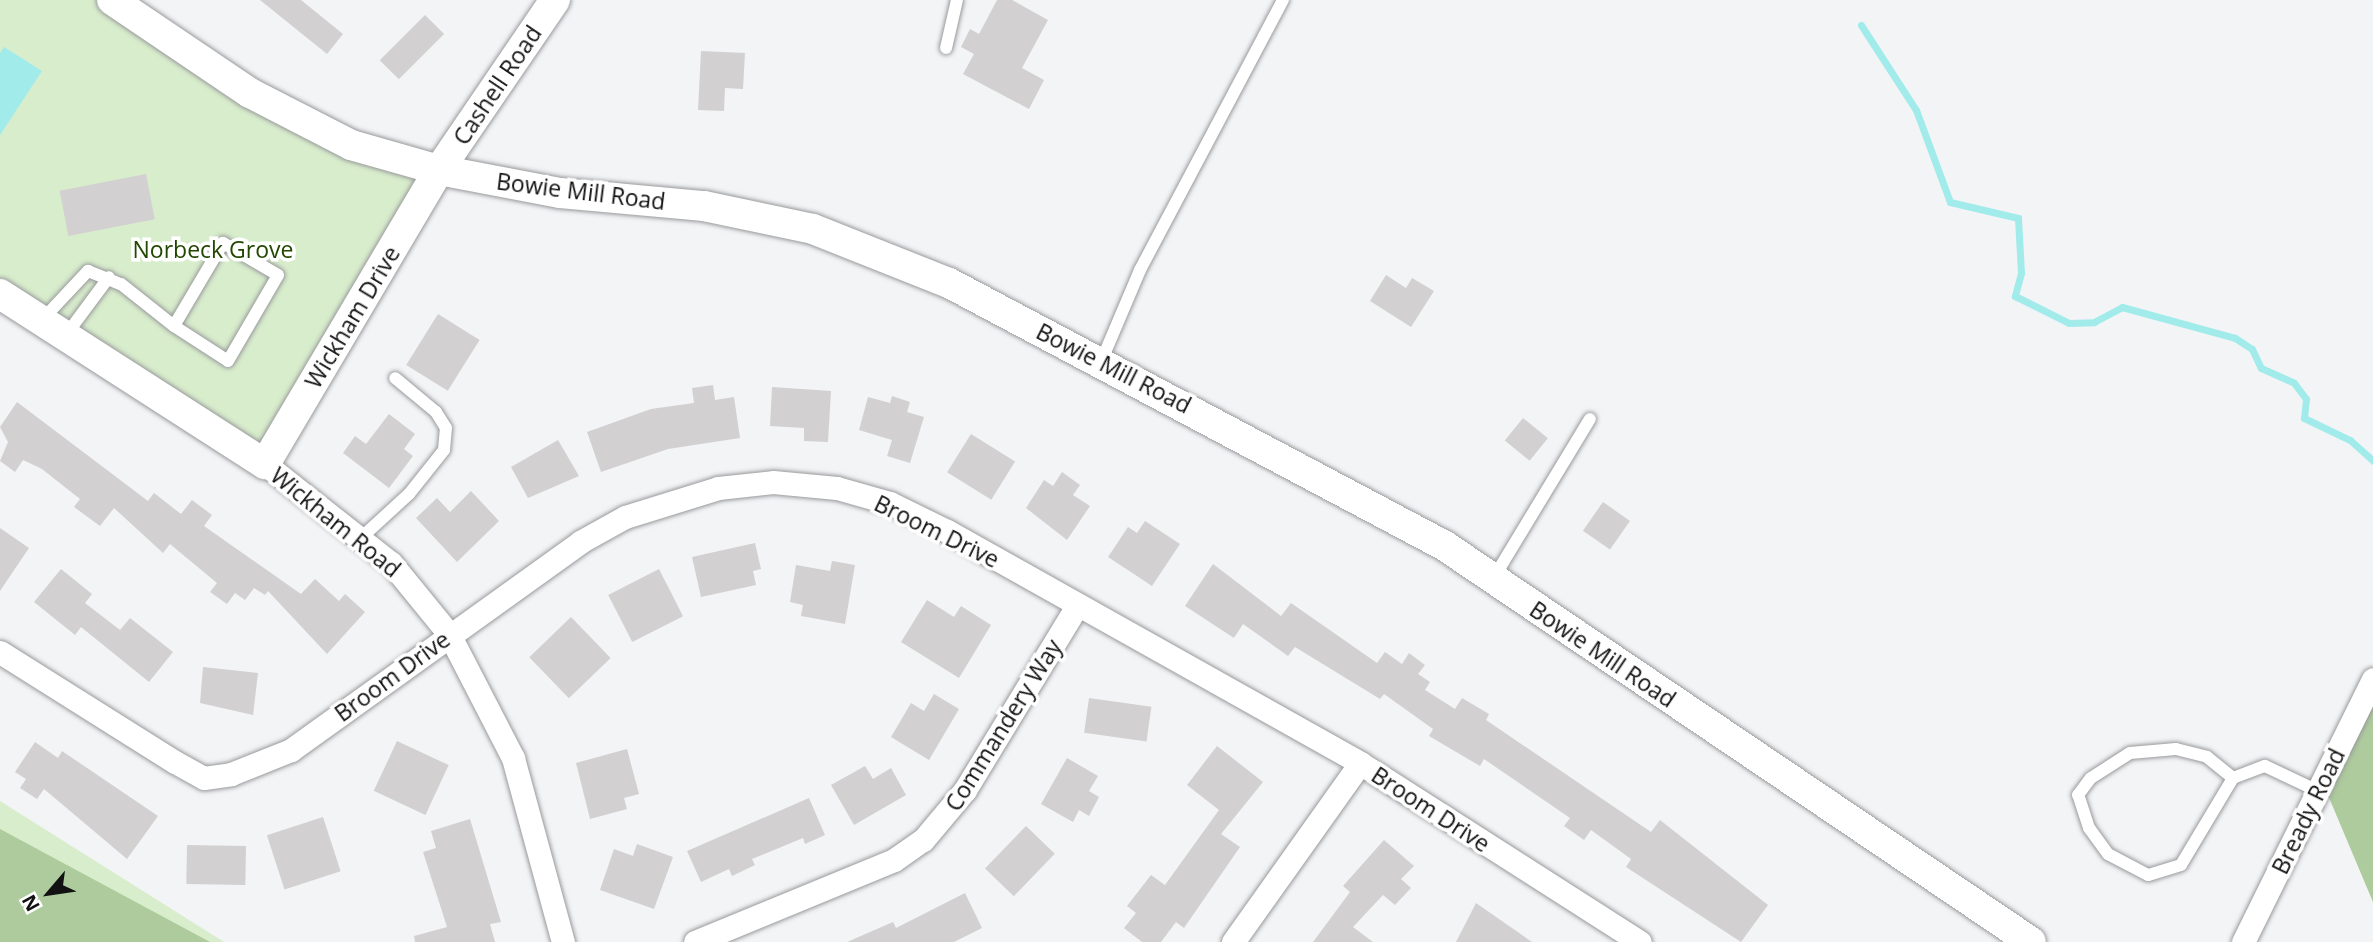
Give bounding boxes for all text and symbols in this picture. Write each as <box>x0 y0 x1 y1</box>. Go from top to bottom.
street label: Cashell Road <box>447 20 547 150</box>
street label: Bowie Mill Road <box>495 167 667 215</box>
park label: Norbeck Grove <box>133 235 293 263</box>
street label: Wickham Drive <box>299 241 405 393</box>
street label: Bowie Mill Road <box>1032 317 1196 419</box>
street label: Wickham Road <box>265 461 407 583</box>
street label: Broom Drive <box>870 489 1004 573</box>
street label: Bowie Mill Road <box>1525 595 1681 713</box>
street label: Broom Drive <box>329 625 455 727</box>
street label: Commandery Way <box>939 634 1067 816</box>
street label: Bready Road <box>2266 744 2350 878</box>
street label: Broom Drive <box>1367 761 1495 857</box>
north arrow <box>14 858 84 928</box>
text: N <box>16 890 46 916</box>

